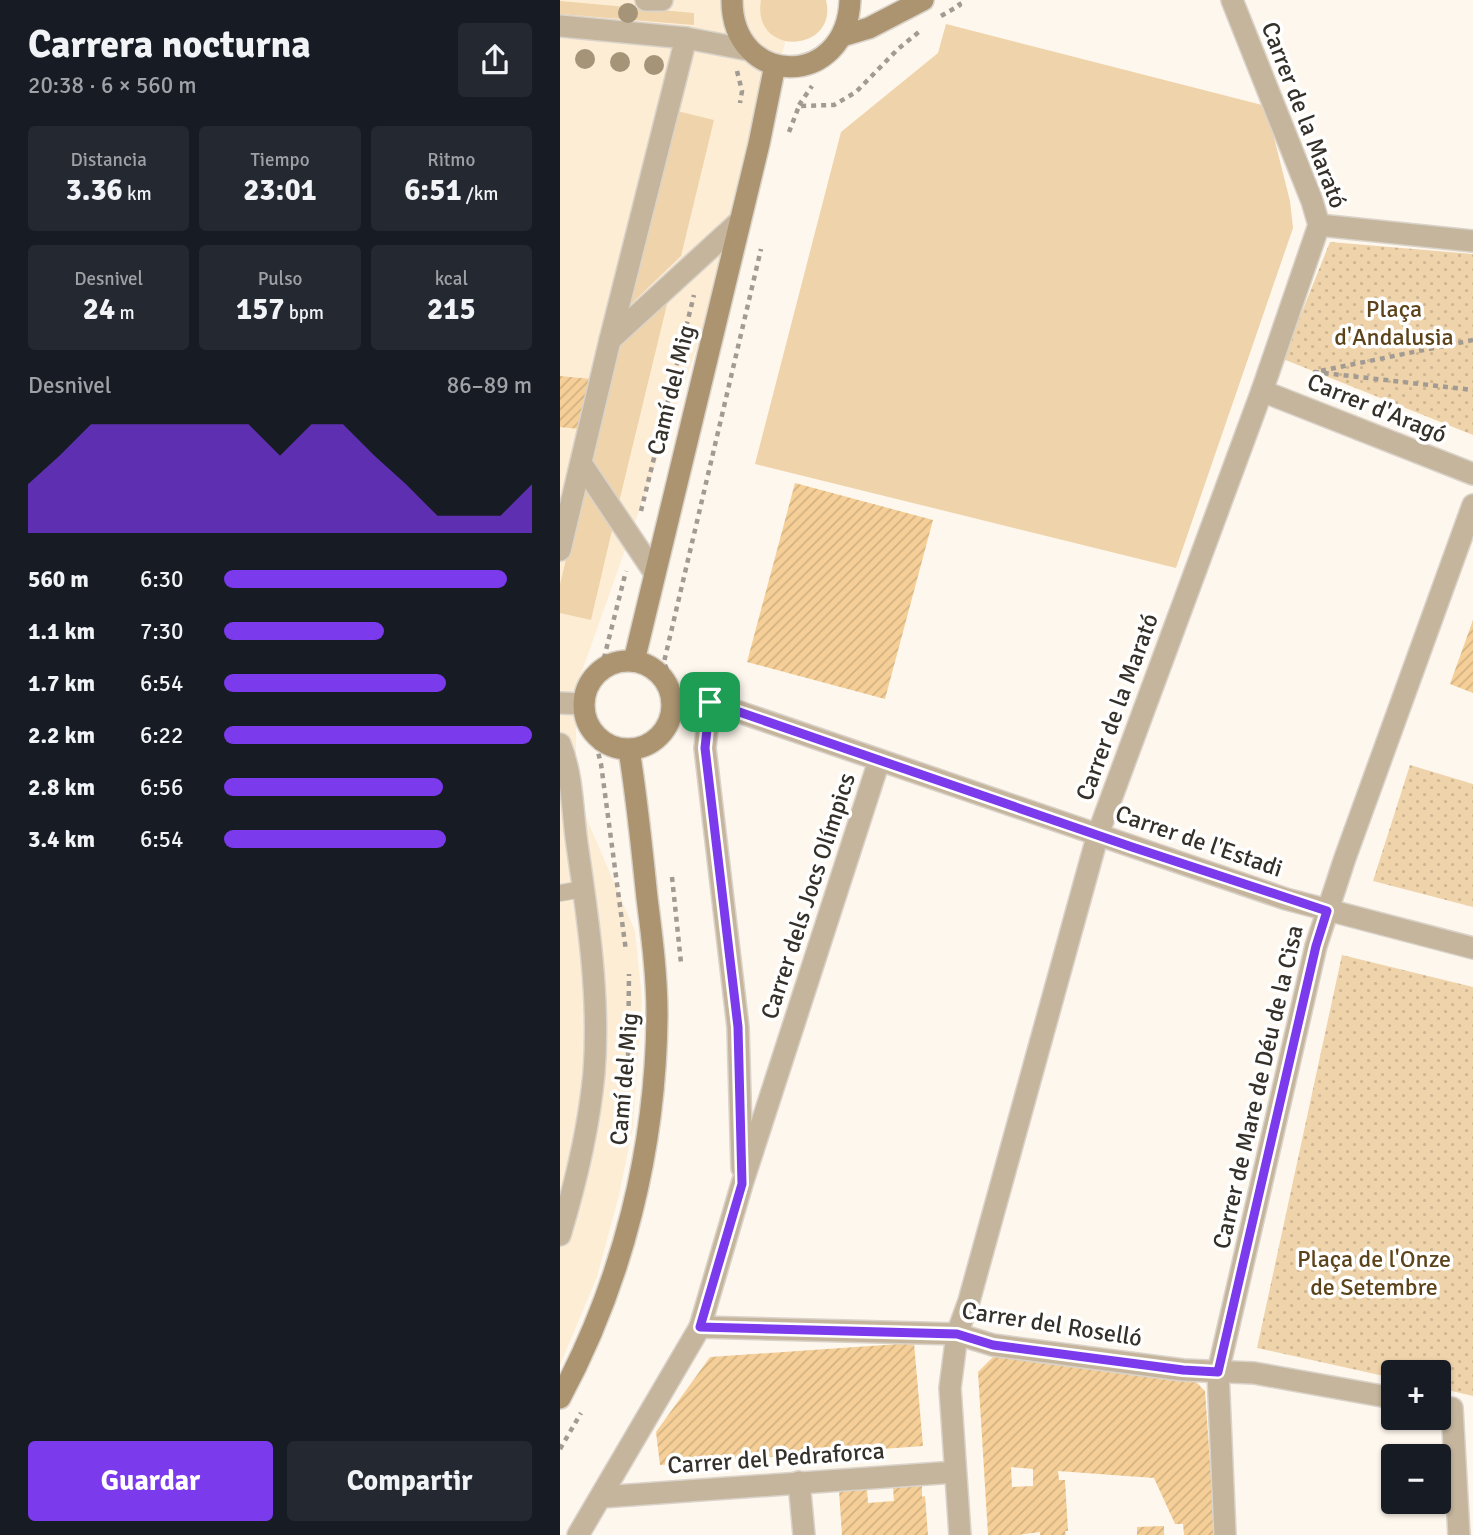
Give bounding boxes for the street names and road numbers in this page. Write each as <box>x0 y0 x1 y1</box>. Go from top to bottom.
street label: Carrer de la Marató <box>1255 18 1353 212</box>
street label: Camí del Mig <box>640 322 702 458</box>
street label: Carrer d'Aragó <box>1303 366 1451 450</box>
street label: Carrer de la Marató <box>1069 609 1165 805</box>
street label: Carrer dels Jocs Olímpics <box>754 769 862 1023</box>
street label: Carrer de l'Estadi <box>1111 798 1287 884</box>
street label: Carrer de Mare de Déu de la Cisa <box>1206 922 1310 1252</box>
street label: Camí del Mig <box>603 1011 645 1147</box>
street label: Carrer del Roselló <box>960 1295 1144 1353</box>
street label: Carrer del Pedraforca <box>666 1435 886 1481</box>

